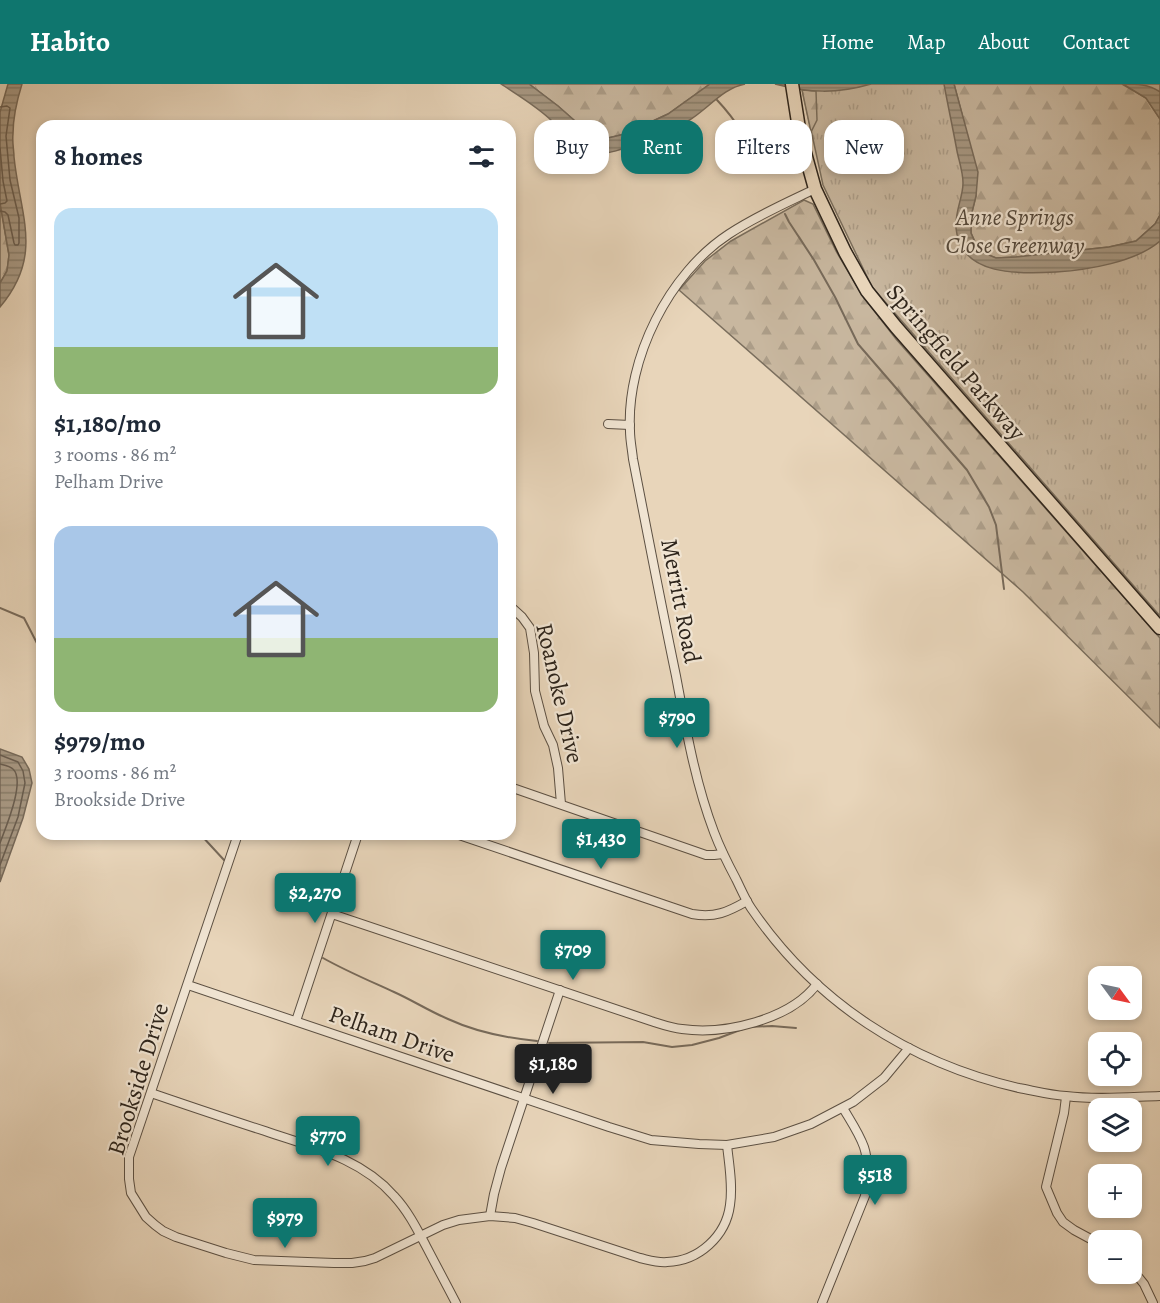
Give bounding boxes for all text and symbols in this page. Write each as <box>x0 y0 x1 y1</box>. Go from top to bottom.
text: Habito <box>30 23 110 61</box>
text: Home <box>821 28 874 56</box>
text: Map <box>907 28 945 56</box>
text: About <box>978 28 1030 56</box>
text: Contact <box>1063 28 1130 56</box>
chip: Buy <box>534 120 609 174</box>
chip: Rent <box>621 120 703 174</box>
chip: Filters <box>715 120 812 174</box>
chip: New <box>824 120 904 174</box>
text: 8 homes <box>54 139 143 174</box>
icon: filters <box>465 140 498 173</box>
park label: Anne Springs Close Greenway <box>945 201 1085 261</box>
icon: home <box>222 247 330 355</box>
street label: Springfield Parkway <box>879 277 1033 447</box>
text: $1,180/mo <box>54 406 161 441</box>
text: 3 rooms · 86 m² <box>54 441 176 468</box>
text: Pelham Drive <box>54 468 163 495</box>
street label: Merritt Road <box>653 536 709 666</box>
icon: home <box>222 565 330 673</box>
street label: Roanoke Drive <box>528 620 592 766</box>
pin: $790 <box>641 698 713 749</box>
text: $790 <box>658 704 696 731</box>
text: $979/mo <box>54 724 145 759</box>
text: 3 rooms · 86 m² <box>54 759 176 786</box>
text: Brookside Drive <box>54 786 185 813</box>
pin: $1,430 <box>552 819 650 870</box>
text: $1,430 <box>576 825 626 852</box>
pin: $2,270 <box>266 873 364 924</box>
text: $2,270 <box>289 879 341 906</box>
pin: $709 <box>537 930 609 981</box>
text: $709 <box>554 936 592 963</box>
north arrow <box>1088 966 1142 1020</box>
map controls <box>1088 966 1142 1284</box>
street label: Pelham Drive <box>325 997 459 1071</box>
street label: Brookside Drive <box>100 999 176 1159</box>
button: locate <box>1088 1032 1142 1086</box>
pin: $1,180 <box>504 1044 602 1095</box>
text: $1,180 <box>529 1050 577 1077</box>
button: layers <box>1088 1098 1142 1152</box>
pin: $770 <box>292 1116 364 1167</box>
text: $770 <box>310 1122 346 1149</box>
pin: $518 <box>839 1155 911 1206</box>
text: $518 <box>858 1161 892 1188</box>
button: + <box>1088 1164 1142 1218</box>
pin: $979 <box>249 1198 321 1249</box>
text: $979 <box>267 1204 303 1231</box>
button: − <box>1088 1230 1142 1284</box>

